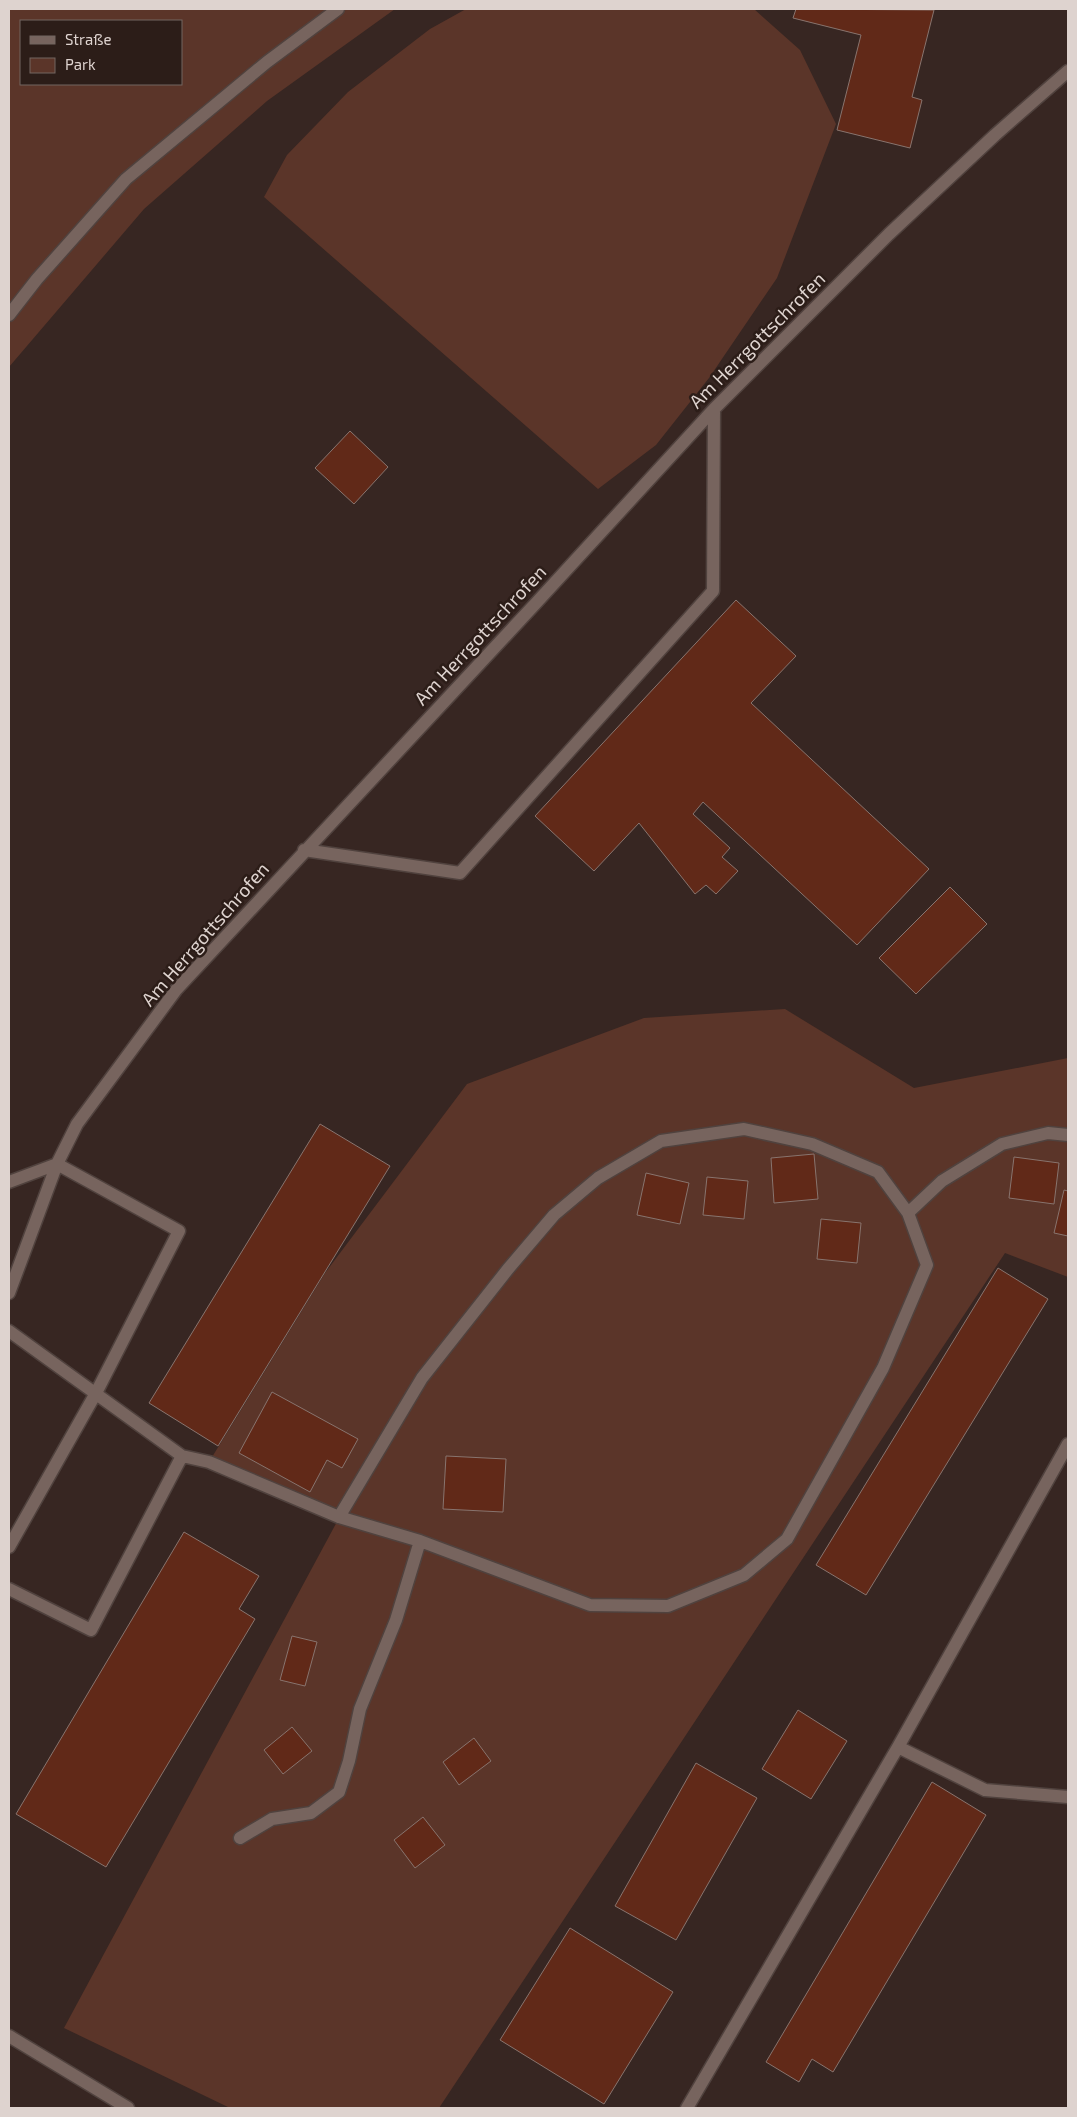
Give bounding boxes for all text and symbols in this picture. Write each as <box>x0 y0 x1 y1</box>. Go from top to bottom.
legend <box>20 20 182 85</box>
text: Straße <box>65 30 111 48</box>
text: Park <box>65 55 96 73</box>
street label: Am Herrgottschrofen <box>684 267 829 412</box>
street label: Am Herrgottschrofen <box>409 560 550 709</box>
street label: Am Herrgottschrofen <box>136 857 273 1010</box>

